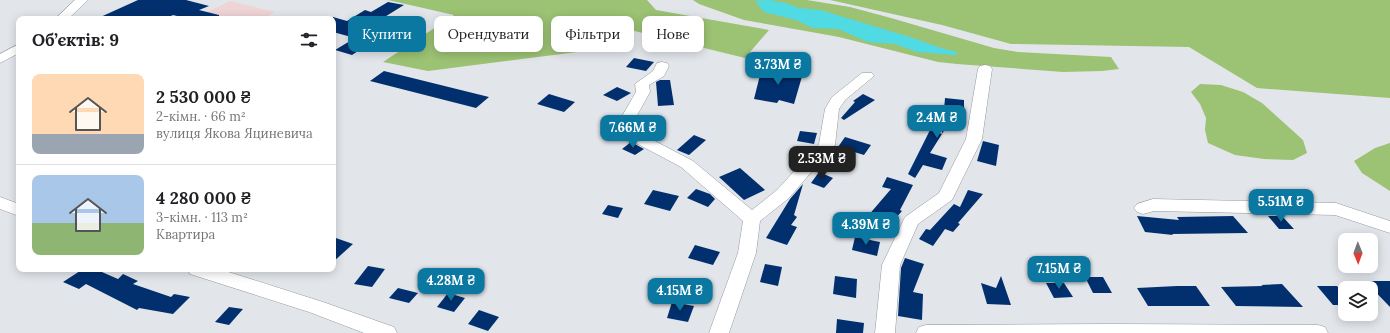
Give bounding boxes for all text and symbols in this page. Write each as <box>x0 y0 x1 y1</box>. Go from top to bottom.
chip: Купити <box>348 16 426 52</box>
chip: Орендувати <box>434 16 543 52</box>
chip: Фільтри <box>551 16 634 52</box>
chip: Нове <box>642 16 704 52</box>
text: Об’єктів: 9 <box>32 29 119 51</box>
icon: filters <box>298 29 320 51</box>
pin: 3.73M ₴ <box>741 52 815 86</box>
text: 3.73M ₴ <box>754 56 802 73</box>
text: 2 530 000 ₴ <box>156 86 251 108</box>
icon: home <box>64 90 112 138</box>
pin: 2.4M ₴ <box>904 105 970 139</box>
text: 2-кімн. · 66 m² <box>156 108 246 125</box>
text: 2.4M ₴ <box>916 109 958 126</box>
pin: 7.66M ₴ <box>596 115 670 149</box>
text: 7.66M ₴ <box>609 119 657 136</box>
text: вулиця Якова Яциневича <box>156 125 313 142</box>
pin: 2.53M ₴ <box>785 146 859 180</box>
text: 2.53M ₴ <box>798 150 846 167</box>
text: 4 280 000 ₴ <box>156 187 252 209</box>
pin: 5.51M ₴ <box>1244 189 1318 223</box>
icon: home <box>64 191 112 239</box>
text: 5.51M ₴ <box>1258 193 1304 210</box>
text: 3-кімн. · 113 m² <box>156 209 248 226</box>
pin: 4.39M ₴ <box>829 212 903 246</box>
text: 4.39M ₴ <box>841 216 891 233</box>
text: Квартира <box>156 226 215 243</box>
north arrow <box>1338 233 1378 273</box>
map controls <box>1338 233 1378 321</box>
pin: 7.15M ₴ <box>1022 256 1096 290</box>
text: 7.15M ₴ <box>1037 260 1081 277</box>
pin: 4.28M ₴ <box>414 268 488 302</box>
text: 4.28M ₴ <box>427 272 475 289</box>
pin: 4.15M ₴ <box>643 278 717 312</box>
button: layers <box>1338 281 1378 321</box>
text: 4.15M ₴ <box>657 282 703 299</box>

